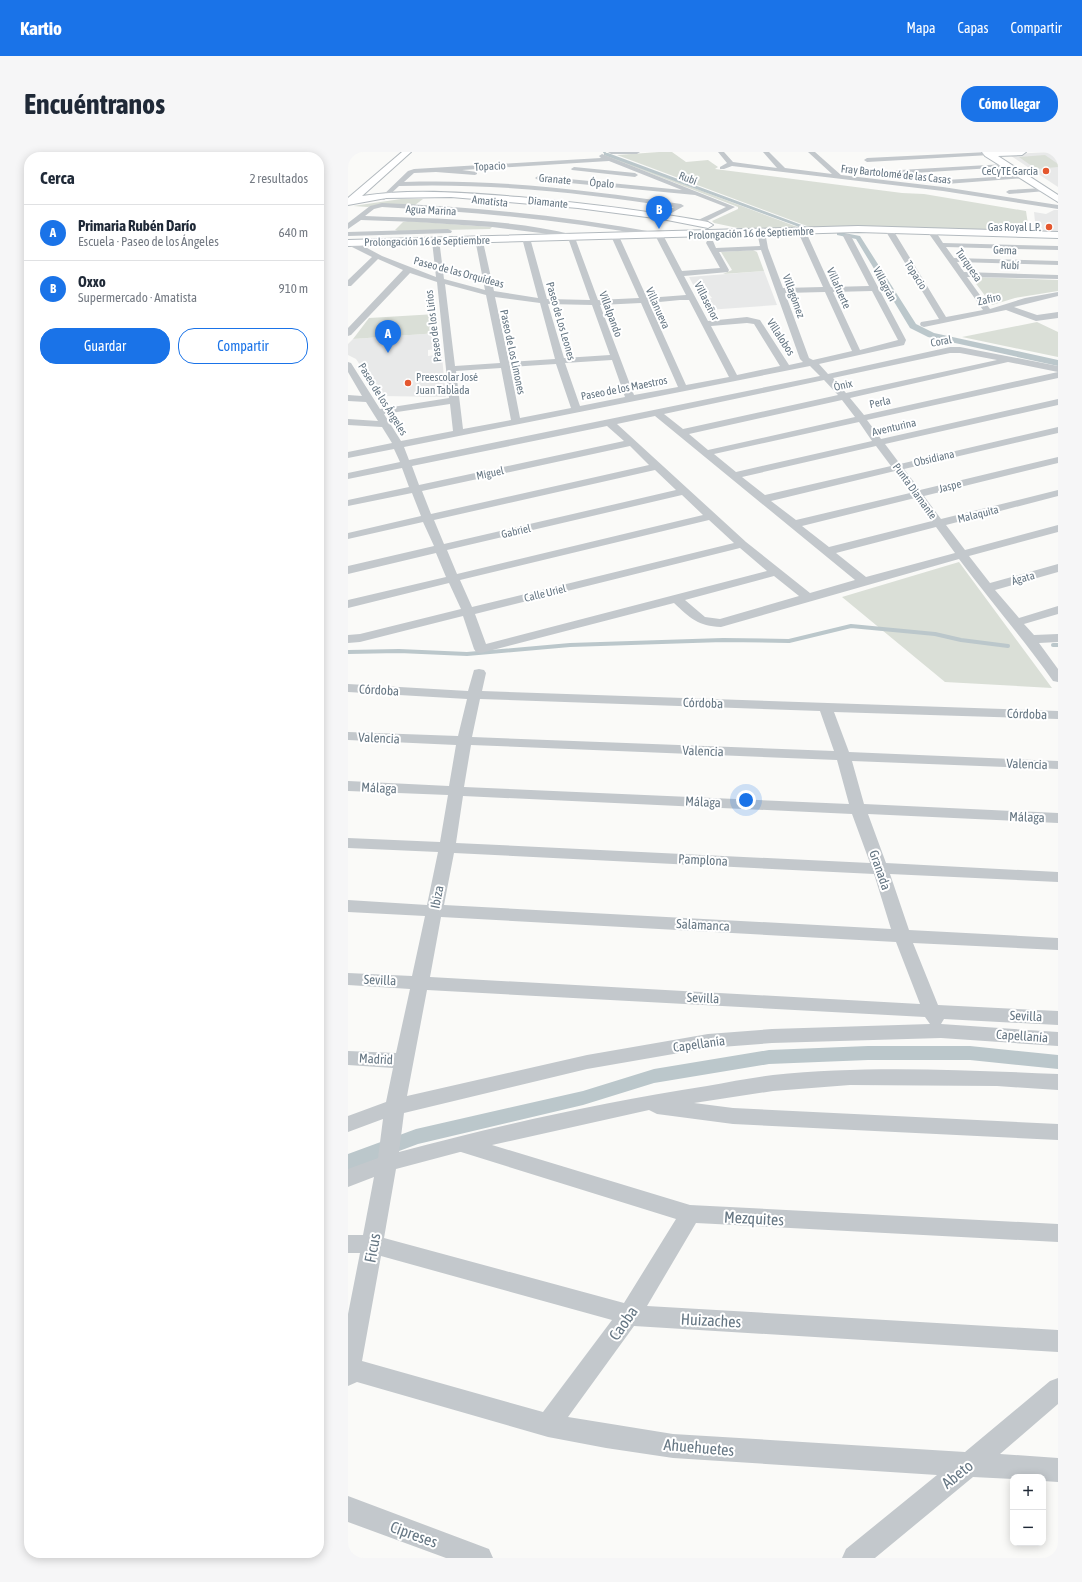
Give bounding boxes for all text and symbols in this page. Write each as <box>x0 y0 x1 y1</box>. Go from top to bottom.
text: Kartio <box>20 17 62 39</box>
text: Mapa <box>907 20 936 36</box>
text: Capas <box>958 20 989 36</box>
text: Compartir <box>1011 20 1062 36</box>
button: Cómo llegar <box>961 86 1058 122</box>
text: Encuéntranos <box>24 88 165 120</box>
street label: Topacio <box>474 159 506 173</box>
street label: Fray Bartolomé de las Casas <box>840 162 952 186</box>
place label: CeCyTE García <box>982 165 1038 177</box>
marker: CeCyTE García <box>1041 166 1051 176</box>
text: Cerca <box>40 168 75 188</box>
street label: Rubí <box>677 169 699 187</box>
text: 2 resultados <box>249 171 308 186</box>
street label: Granate <box>538 172 572 186</box>
street label: Ópalo <box>589 176 615 190</box>
street label: Amatista <box>471 193 509 209</box>
street label: Diamante <box>527 194 569 210</box>
pin: B <box>646 196 672 229</box>
street label: Agua Marina <box>405 203 457 217</box>
text: Primaria Rubén Darío <box>78 217 196 234</box>
place label: Gas Royal L.P. <box>988 221 1041 233</box>
marker: Gas Royal L.P. <box>1044 222 1054 232</box>
text: A <box>50 225 56 240</box>
text: 640 m <box>279 225 308 240</box>
street label: Prolongación 16 de Septiembre <box>688 225 814 241</box>
text: Escuela · Paseo de los Ángeles <box>78 234 219 249</box>
street label: Prolongación 16 de Septiembre <box>364 234 490 248</box>
street label: Gema <box>993 244 1017 256</box>
street label: Turquesa <box>953 246 985 284</box>
street label: Paseo de las Orquídeas <box>413 254 506 290</box>
street label: Topacio <box>903 258 929 292</box>
street label: Rubí <box>1001 259 1020 271</box>
street label: Villagrán <box>871 265 899 303</box>
street label: Villafuerte <box>825 266 853 310</box>
text: Oxxo <box>78 273 106 290</box>
street label: Villagómez <box>781 273 807 319</box>
street label: Paseo de Los Leones <box>544 280 578 362</box>
street label: Villaseñor <box>692 280 722 323</box>
text: B <box>50 281 56 296</box>
text: 910 m <box>279 281 308 296</box>
street label: Villanueva <box>644 285 672 331</box>
street label: Paseo de los Lirios <box>423 289 443 363</box>
street label: Villalpando <box>597 289 625 339</box>
text: Supermercado · Amatista <box>78 290 197 305</box>
street label: Zafiro <box>976 290 1002 308</box>
street label: Paseo de Los Limones <box>498 308 528 396</box>
street label: Villalobos <box>765 316 797 358</box>
pin: A <box>375 320 401 353</box>
button: Guardar <box>40 328 170 364</box>
button: Compartir <box>178 328 308 364</box>
street label: Coral <box>930 333 953 349</box>
street label: Paseo de los Ángeles <box>356 361 410 437</box>
place label: Preescolar José Juan Tablada <box>416 371 478 396</box>
street label: Paseo de los Maestros <box>580 374 668 402</box>
street label: Ónix <box>833 377 854 393</box>
marker: Preescolar José Juan Tablada <box>403 378 413 388</box>
street label: Perla <box>868 394 892 410</box>
street label: Aventurina <box>871 416 917 438</box>
street label: Obsidiana <box>912 448 956 468</box>
street label: Punta Diamante <box>891 461 939 521</box>
street label: Miguel <box>475 464 505 482</box>
street label: Jaspe <box>938 477 962 495</box>
street label: Malaquita <box>956 503 1000 525</box>
street label: Gabriel <box>500 522 532 540</box>
street label: Ágata <box>1010 569 1036 587</box>
street label: Calle Uriel <box>523 582 567 604</box>
street label: Córdoba <box>358 681 400 699</box>
street label: Córdoba <box>683 695 723 711</box>
street label: Córdoba <box>1007 706 1047 722</box>
street label: Valencia <box>358 729 400 747</box>
street label: Valencia <box>682 743 724 759</box>
street label: Valencia <box>1006 756 1048 772</box>
street label: Málaga <box>361 780 397 796</box>
your location <box>736 790 756 810</box>
street label: Málaga <box>685 794 721 810</box>
street label: Málaga <box>1009 809 1045 825</box>
street label: Granada <box>866 848 894 892</box>
street label: Pamplona <box>678 851 728 869</box>
street label: Ibiza <box>427 884 447 910</box>
street label: Salamanca <box>676 916 730 934</box>
street label: Sevilla <box>363 972 397 988</box>
street label: Sevilla <box>686 990 720 1006</box>
street label: Sevilla <box>1009 1008 1043 1024</box>
street label: Capellanía <box>995 1027 1049 1045</box>
street label: Capellanía <box>672 1033 726 1055</box>
street label: Madrid <box>359 1051 393 1067</box>
street label: Mezquites <box>724 1207 785 1230</box>
street label: Ficus <box>361 1232 383 1264</box>
street label: Caoba <box>605 1303 641 1343</box>
street label: Huizaches <box>680 1309 742 1331</box>
street label: Ahuehuetes <box>663 1435 735 1459</box>
street label: Abeto <box>938 1456 976 1492</box>
map controls <box>1010 1474 1046 1546</box>
button: + <box>1010 1474 1046 1510</box>
button: − <box>1010 1510 1046 1546</box>
street label: Cipreses <box>388 1517 440 1552</box>

